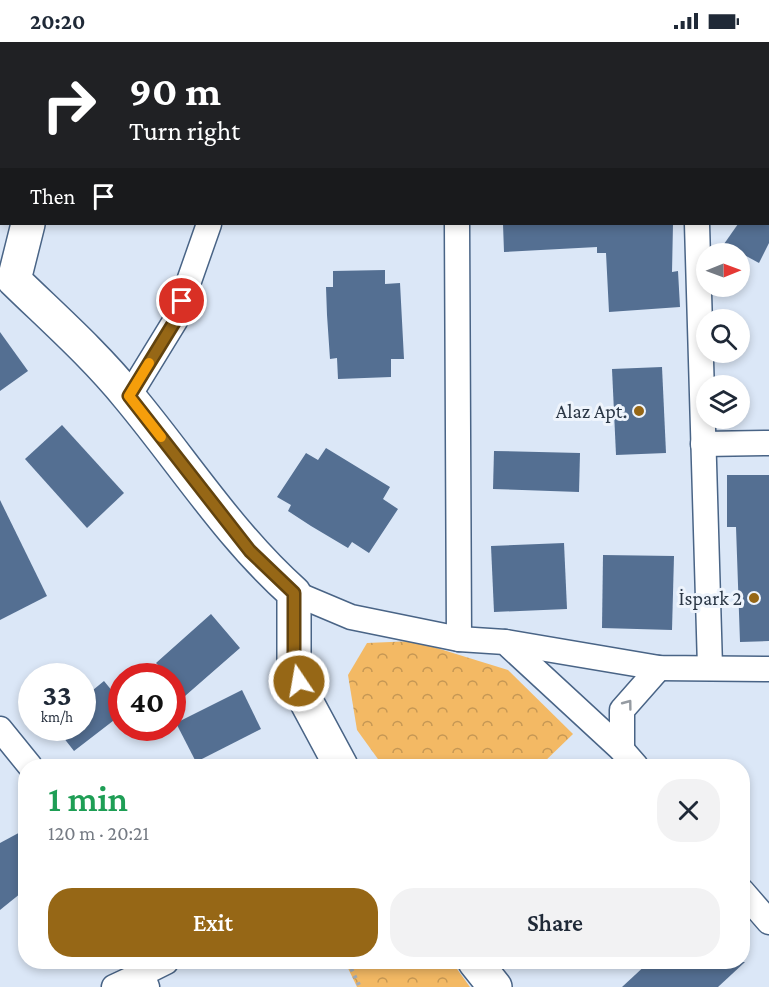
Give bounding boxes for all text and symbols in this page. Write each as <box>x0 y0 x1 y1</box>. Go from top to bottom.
text: 20:20 <box>30 9 85 34</box>
icon: right <box>30 66 108 144</box>
text: 90 m <box>129 67 221 114</box>
text: Turn right <box>129 116 240 146</box>
icon: arrive <box>87 180 120 213</box>
text: Then <box>30 184 75 209</box>
north arrow <box>696 243 750 297</box>
map controls <box>696 243 750 429</box>
pin <box>156 275 207 326</box>
icon: arrive <box>165 284 198 317</box>
button: search <box>696 309 750 363</box>
button: layers <box>696 375 750 429</box>
place label: Alaz Apt. <box>556 400 627 423</box>
marker: Alaz Apt. <box>632 404 646 418</box>
place label: İspark 2 <box>679 587 742 610</box>
marker: İspark 2 <box>747 591 761 605</box>
position arrow <box>267 649 331 713</box>
speed limit sign: 40 <box>108 663 186 741</box>
text: 33 <box>42 678 72 711</box>
one-way arrow <box>621 700 632 711</box>
text: km/h <box>41 709 73 725</box>
text: 1 min <box>48 779 128 819</box>
button: close <box>657 779 720 842</box>
text: 120 m · 20:21 <box>48 822 149 844</box>
button: Exit <box>48 888 378 957</box>
button: Share <box>390 888 720 957</box>

